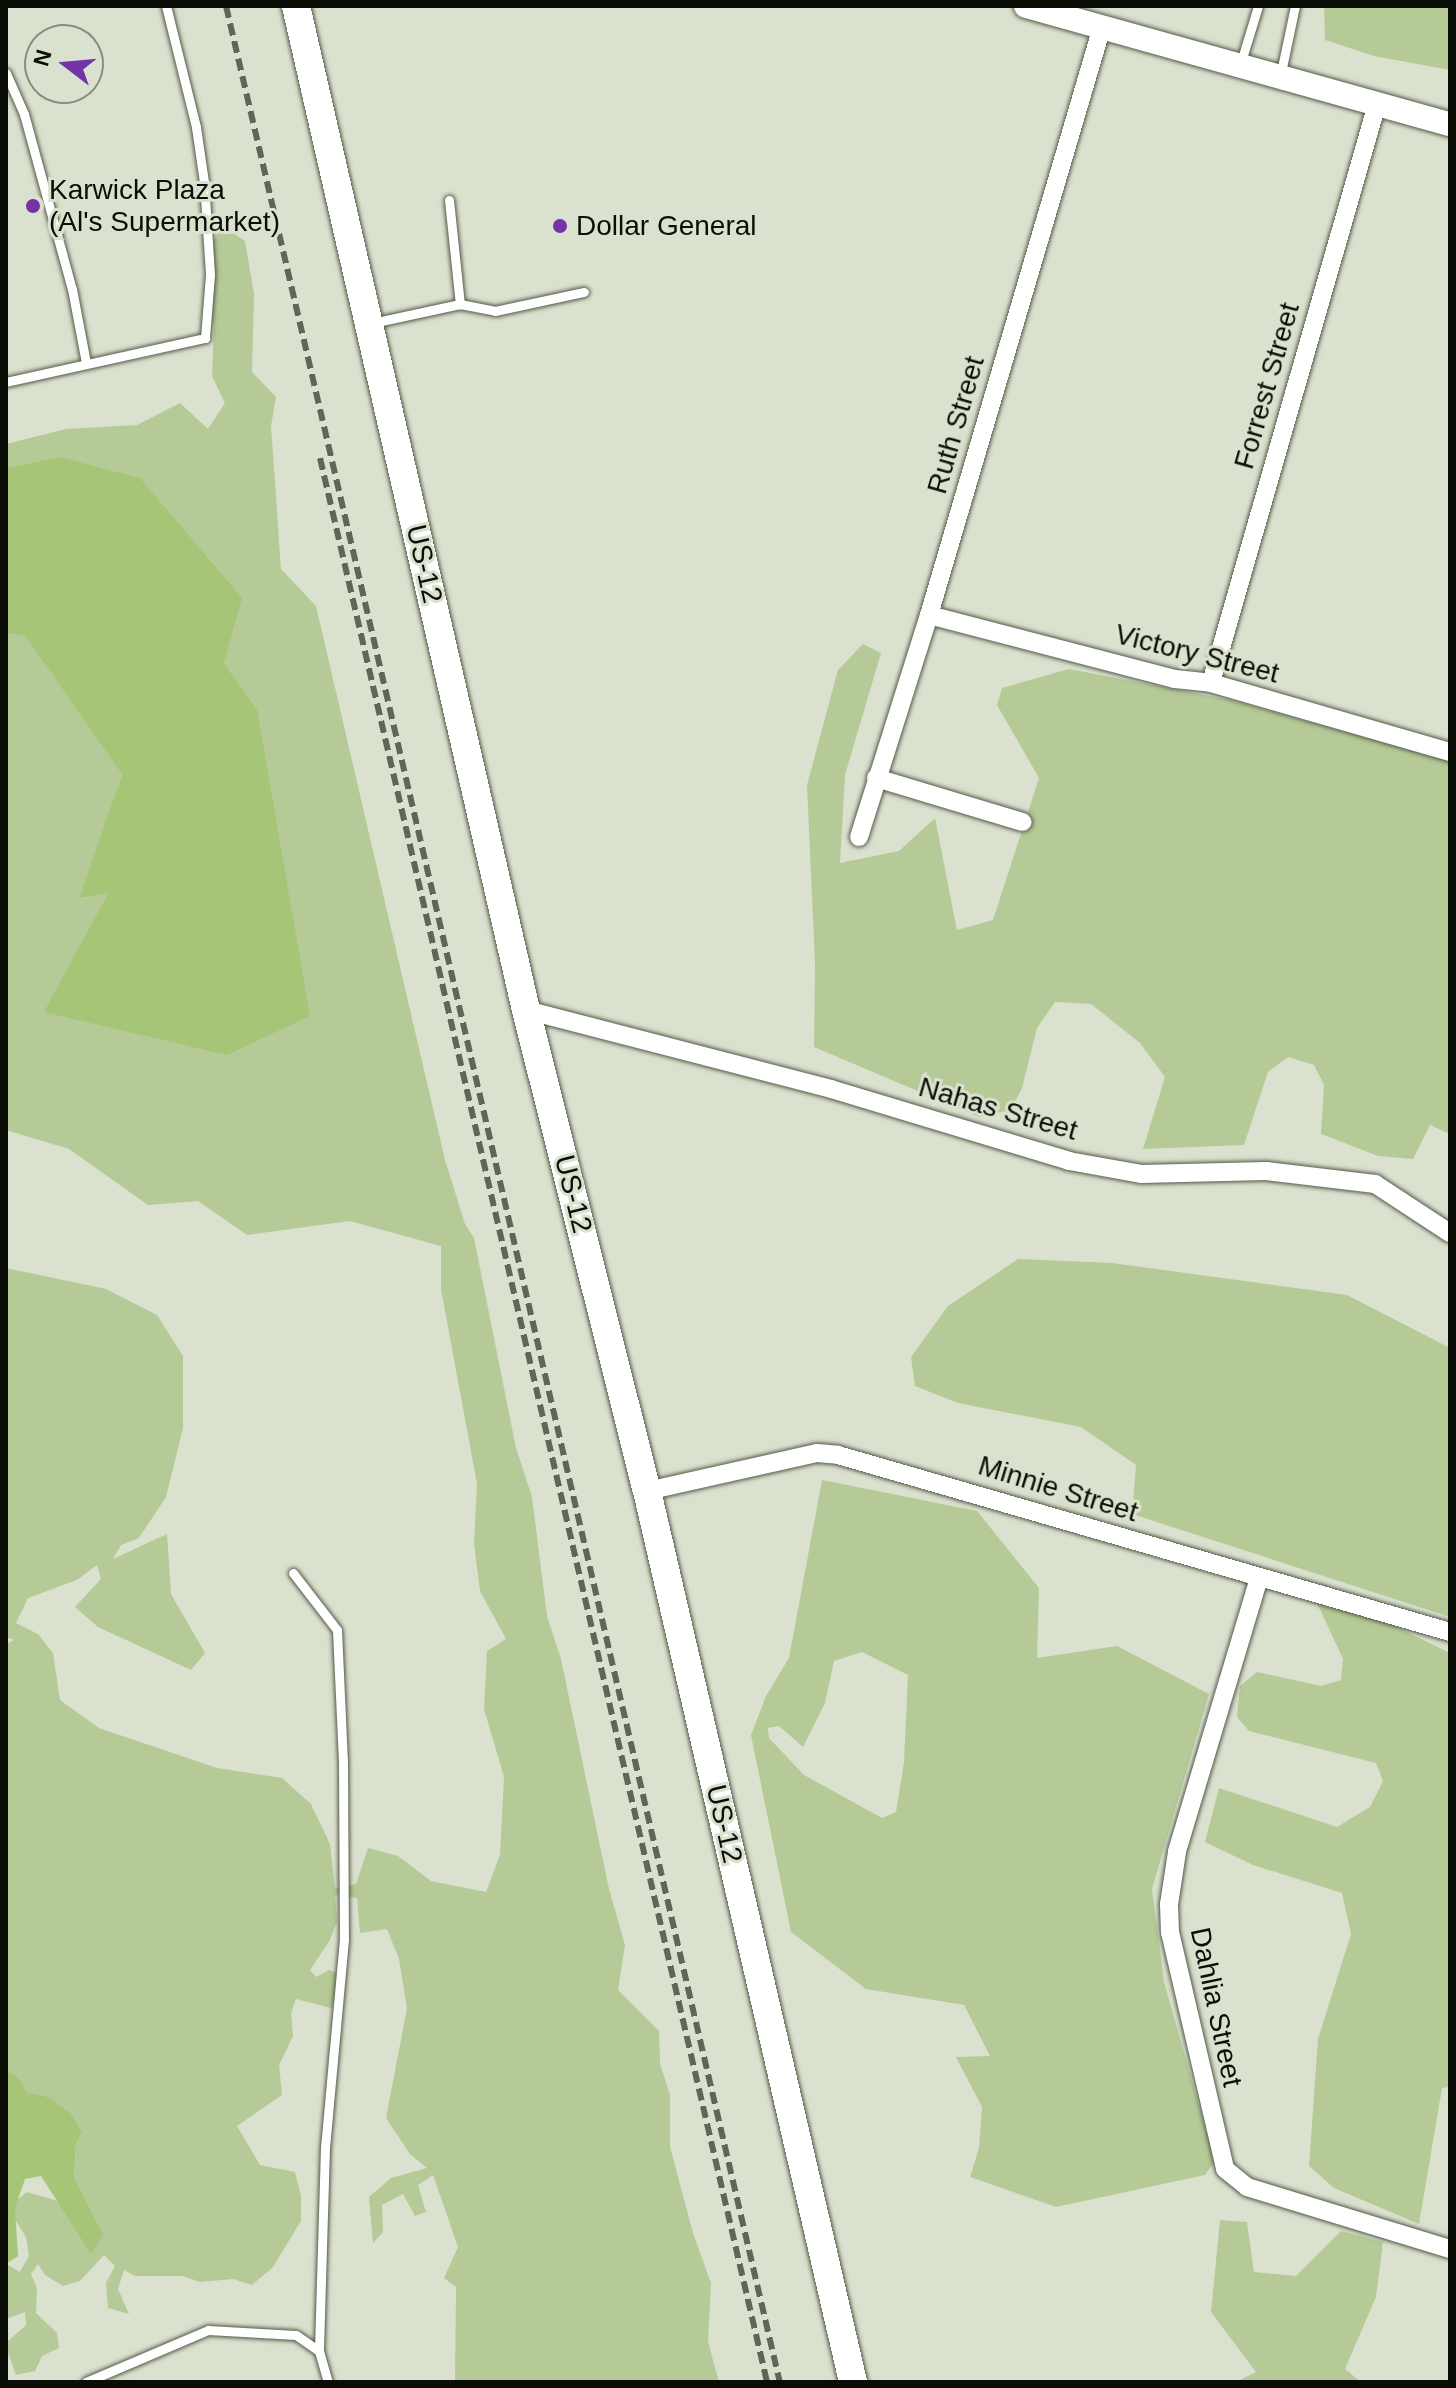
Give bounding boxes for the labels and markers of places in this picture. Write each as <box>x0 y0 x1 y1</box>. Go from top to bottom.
place label: Karwick Plaza (Al's Supermarket) <box>49 173 280 239</box>
marker: Karwick Plaza (Al's Supermarket) <box>24 197 42 215</box>
place label: Dollar General <box>576 209 757 243</box>
marker: Dollar General <box>551 217 569 235</box>

